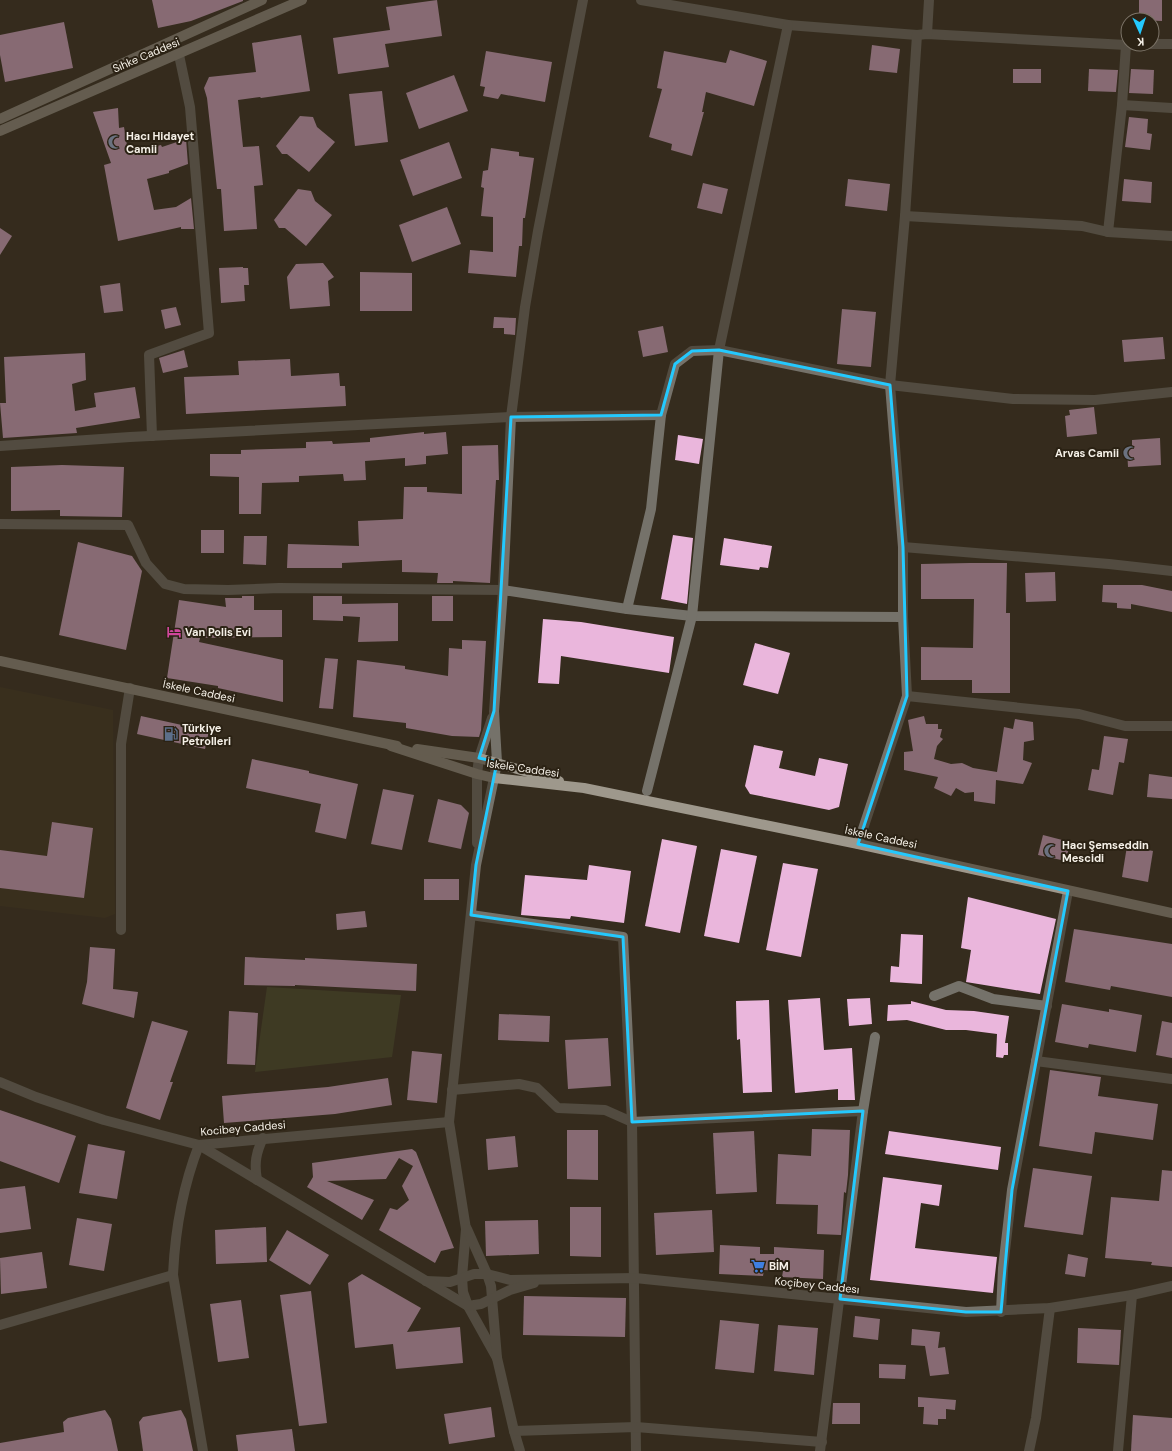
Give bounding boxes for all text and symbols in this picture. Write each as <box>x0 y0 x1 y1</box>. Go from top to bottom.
north arrow <box>1120 12 1160 52</box>
street label: Sıhke Caddesi <box>110 35 182 75</box>
text: K <box>1137 35 1144 49</box>
place label: Hacı Hidayet Camii <box>126 129 195 156</box>
mosque icon: Hacı Hidayet Camii <box>107 134 123 150</box>
mosque icon: Arvas Camii <box>1122 445 1138 461</box>
place label: Arvas Camii <box>1055 446 1119 460</box>
hotel icon: Van Polis Evi <box>166 624 182 640</box>
place label: Van Polis Evi <box>185 625 251 639</box>
street label: İskele Caddesi <box>162 677 236 705</box>
place label: Türkiye Petrolleri <box>182 721 231 748</box>
fuel station icon: Türkiye Petrolleri <box>163 726 179 742</box>
street label: İskele Caddesi <box>486 756 560 780</box>
street label: İskele Caddesi <box>844 823 918 851</box>
place label: Hacı Şemseddin Mescidi <box>1062 838 1149 865</box>
mosque icon: Hacı Şemseddin Mescidi <box>1043 843 1059 859</box>
street label: Kocibey Caddesi <box>200 1117 286 1139</box>
supermarket icon: BİM <box>750 1258 766 1274</box>
place label: BİM <box>769 1259 789 1273</box>
street label: Koçibey Caddesı <box>774 1274 860 1296</box>

